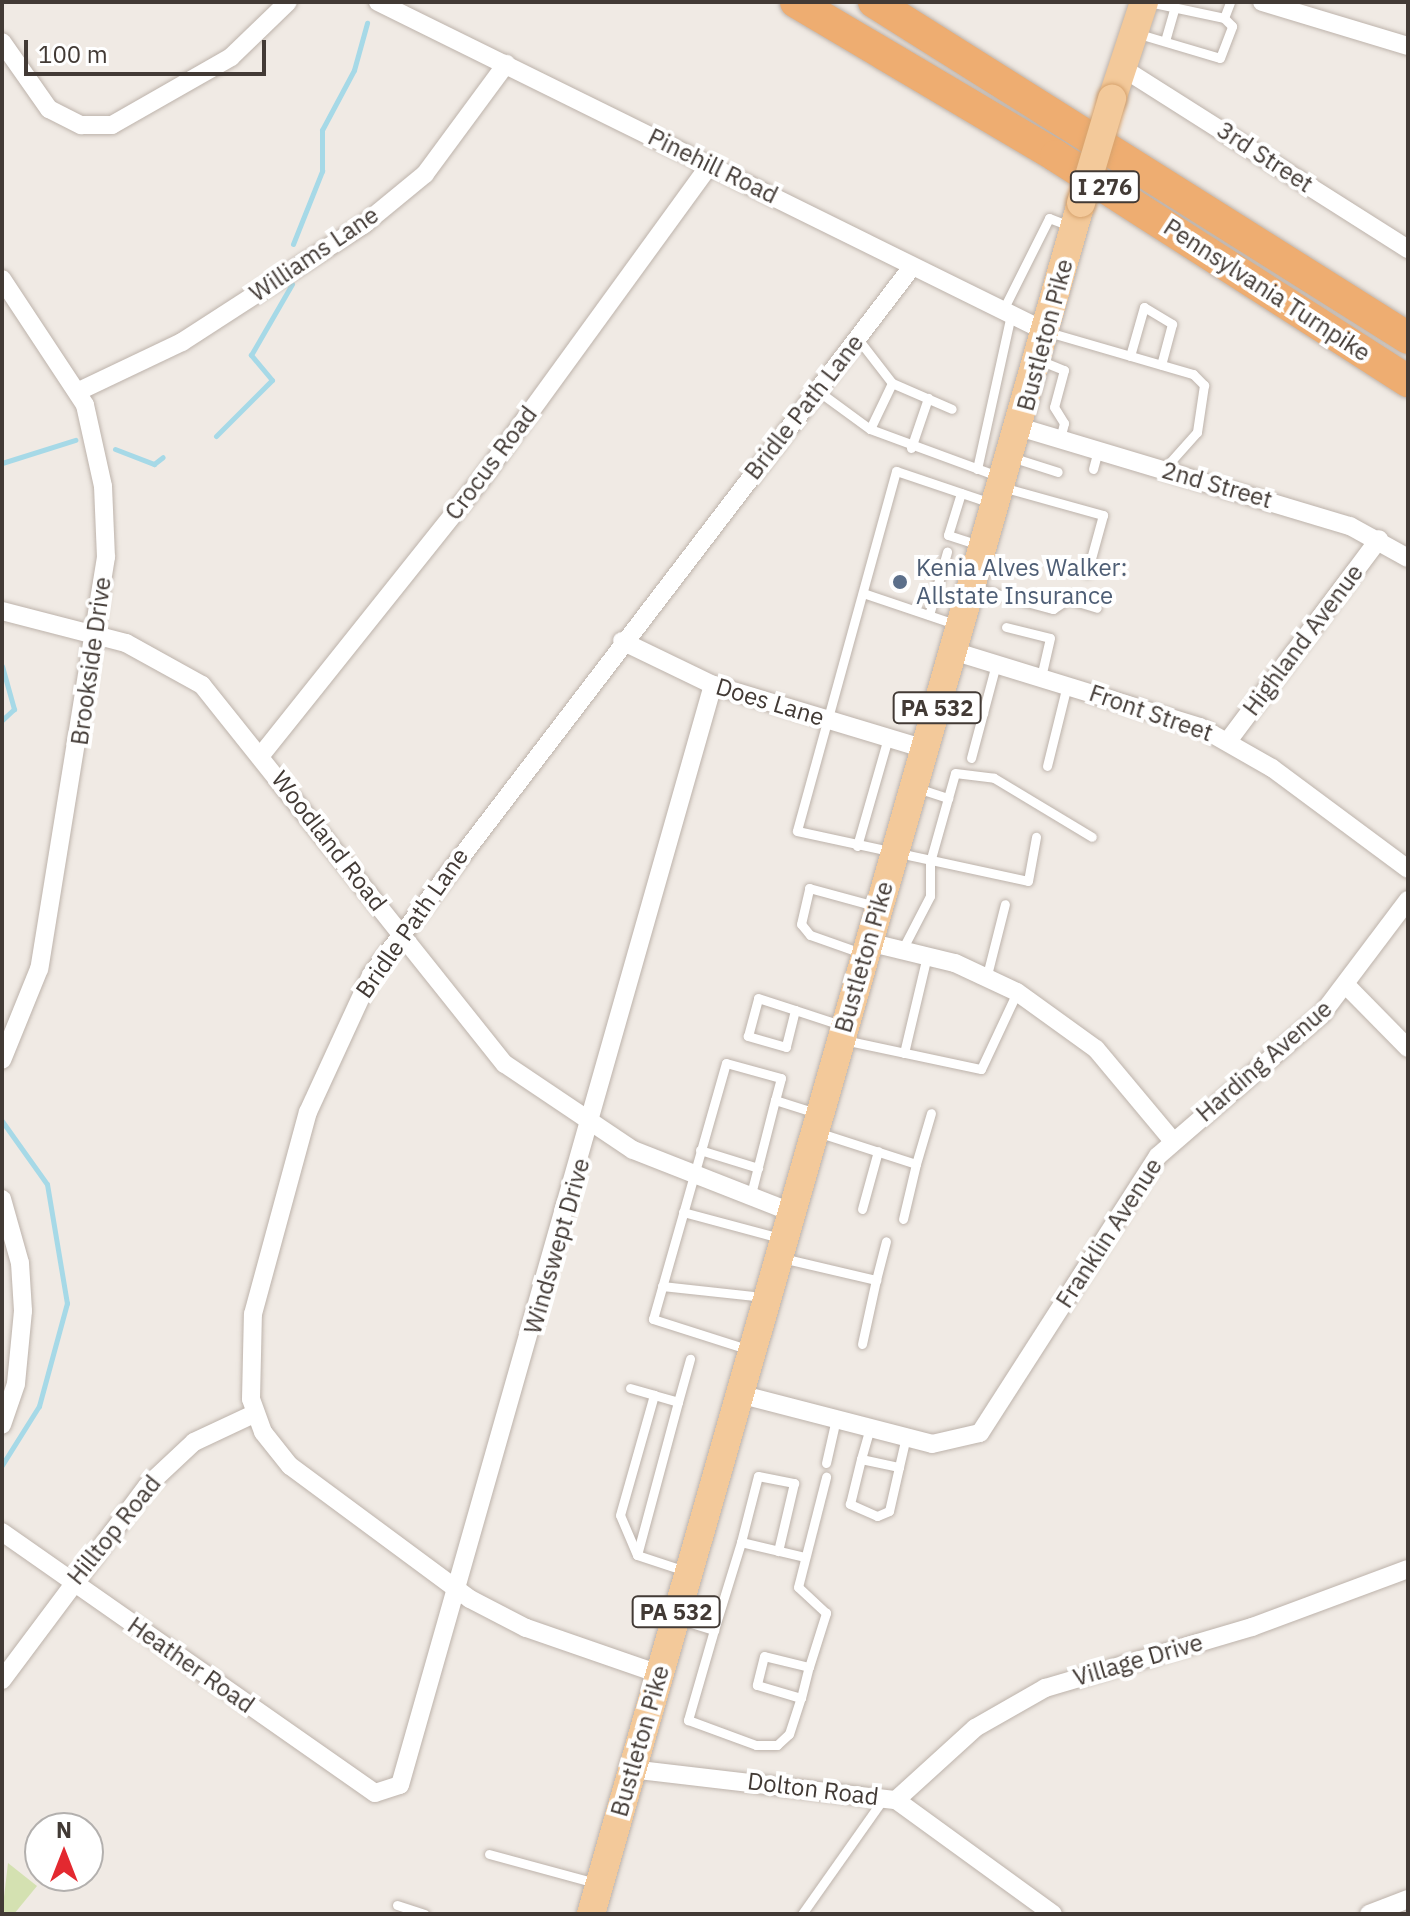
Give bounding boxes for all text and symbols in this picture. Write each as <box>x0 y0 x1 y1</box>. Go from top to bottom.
scale bar <box>28 24 270 74</box>
text: 100 m <box>38 38 108 70</box>
street label: 3rd Street <box>1212 115 1318 199</box>
street label: Pinehill Road <box>643 122 783 210</box>
road number: I 276 <box>1069 169 1141 205</box>
street label: Williams Lane <box>244 200 384 308</box>
street label: Pennsylvania Turnpike <box>1158 212 1376 368</box>
street label: Bustleton Pike <box>1011 256 1079 414</box>
street label: Bridle Path Lane <box>738 329 870 485</box>
street label: Crocus Road <box>439 400 543 526</box>
street label: 2nd Street <box>1159 456 1275 514</box>
place label: Kenia Alves Walker: Allstate Insurance <box>916 554 1127 610</box>
street label: Highland Avenue <box>1237 559 1369 721</box>
marker: Kenia Alves Walker: Allstate Insurance <box>891 573 909 591</box>
street label: Brookside Drive <box>65 575 117 747</box>
street label: Does Lane <box>712 672 828 732</box>
street label: Front Street <box>1086 678 1216 748</box>
road number: PA 532 <box>891 690 983 726</box>
street label: Woodland Road <box>265 765 393 917</box>
street label: Bridle Path Lane <box>350 843 474 1003</box>
street label: Bustleton Pike <box>829 878 899 1036</box>
street label: Harding Avenue <box>1190 994 1338 1128</box>
street label: Franklin Avenue <box>1050 1153 1168 1313</box>
street label: Windswept Drive <box>518 1155 596 1337</box>
street label: Hilltop Road <box>61 1470 167 1590</box>
road number: PA 532 <box>630 1594 722 1630</box>
street label: Heather Road <box>122 1611 260 1719</box>
street label: Village Drive <box>1070 1628 1206 1692</box>
street label: Bustleton Pike <box>605 1662 675 1820</box>
street label: Dolton Road <box>746 1767 880 1811</box>
north arrow <box>24 1812 104 1892</box>
text: N <box>56 1815 72 1844</box>

